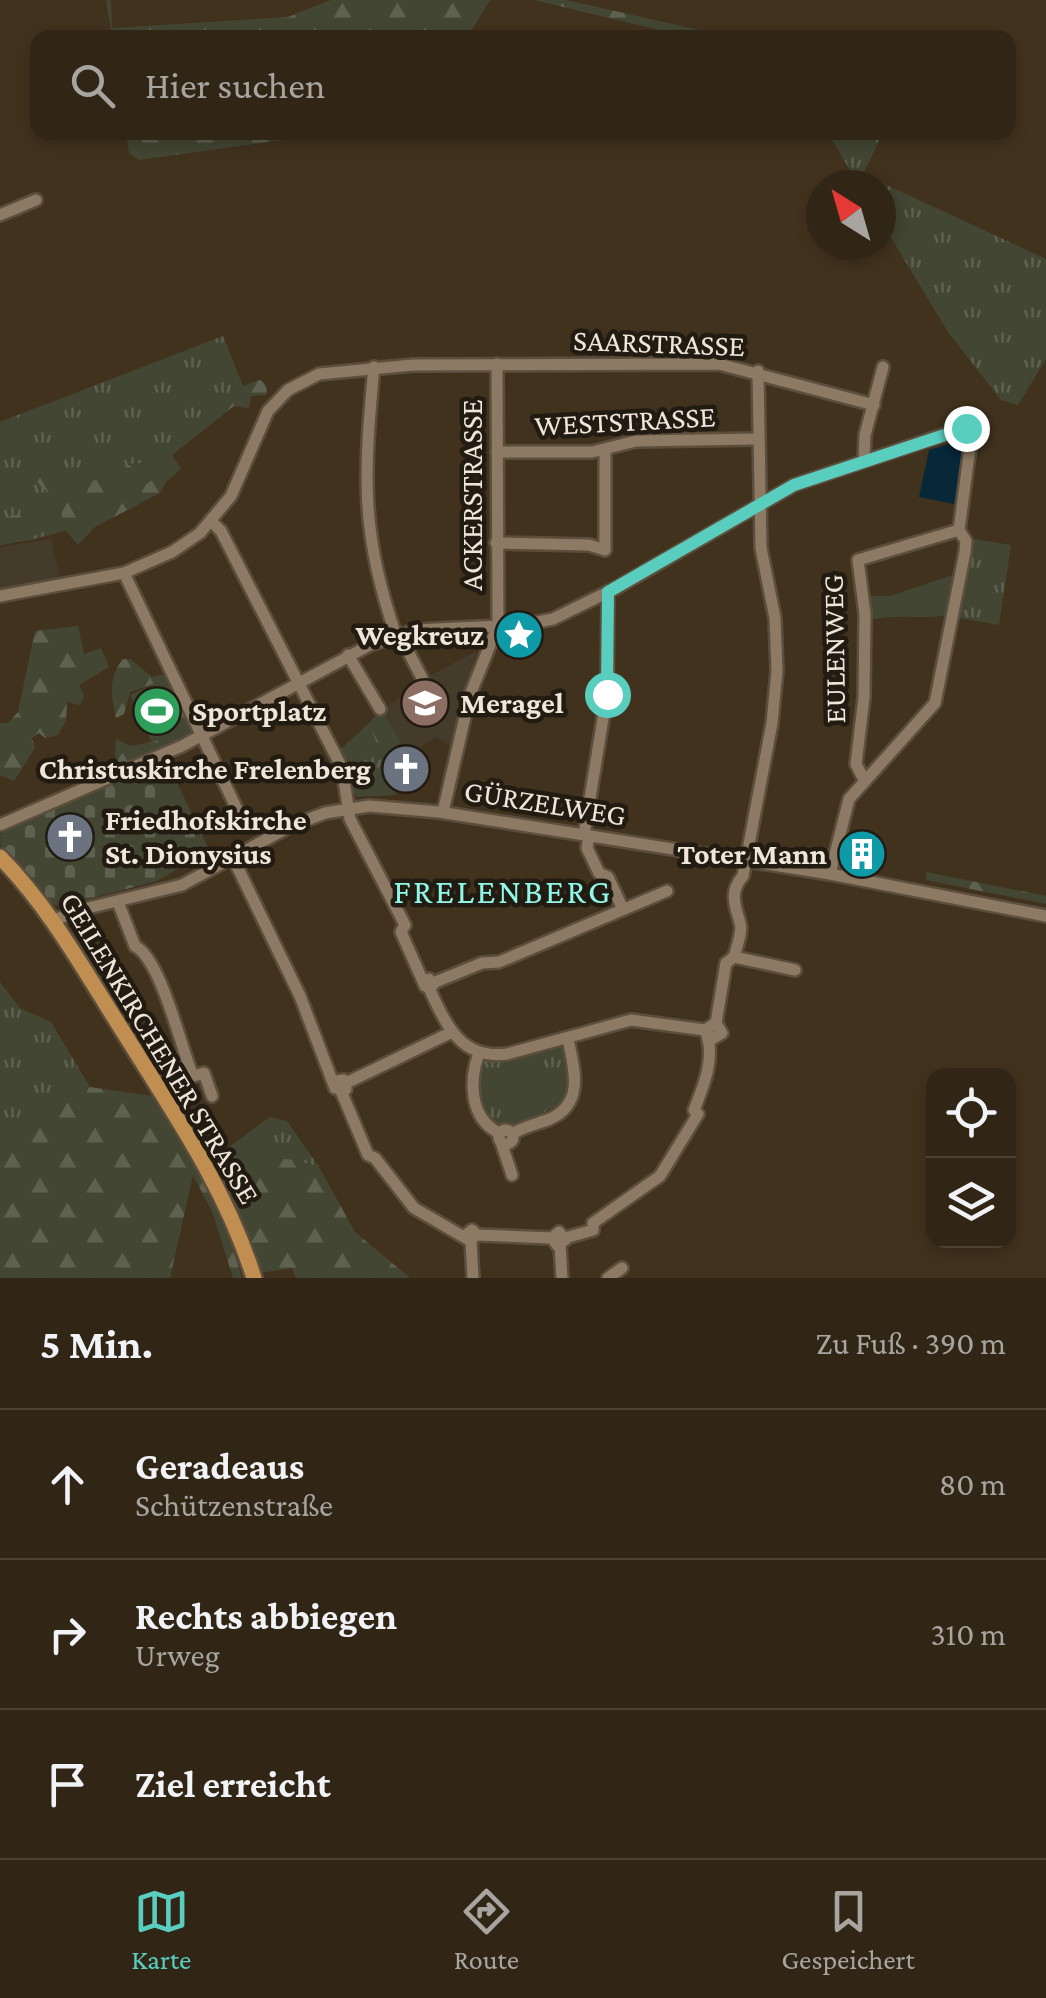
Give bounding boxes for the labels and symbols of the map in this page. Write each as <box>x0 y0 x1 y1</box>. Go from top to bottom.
north arrow <box>806 170 896 260</box>
street label: SAARSTRASSE <box>573 323 745 362</box>
street label: ACKERSTRASSE <box>455 399 488 591</box>
street label: WESTSTRASSE <box>534 399 716 442</box>
route end <box>944 406 990 452</box>
street label: EULENWEG <box>816 574 851 724</box>
place icon: Wegkreuz <box>493 609 545 661</box>
place label: Wegkreuz <box>355 618 484 651</box>
route start <box>585 672 631 718</box>
school or university icon: Meragel <box>399 677 451 729</box>
sports icon: Sportplatz <box>131 685 183 737</box>
place label: Meragel <box>460 686 564 719</box>
place label: Sportplatz <box>192 694 326 727</box>
church icon: Christuskirche Frelenberg <box>380 743 432 795</box>
place label: Christuskirche Frelenberg <box>39 752 371 785</box>
street label: GÜRZELWEG <box>462 773 628 832</box>
place label: Friedhofskirche St. Dionysius <box>105 803 307 870</box>
church icon: Friedhofskirche St. Dionysius <box>44 811 96 863</box>
building icon: Toter Mann <box>836 828 888 880</box>
place label: Toter Mann <box>677 837 827 870</box>
district label: FRELENBERG <box>393 872 613 911</box>
street label: GEILENKIRCHENER STRASSE <box>54 886 267 1209</box>

